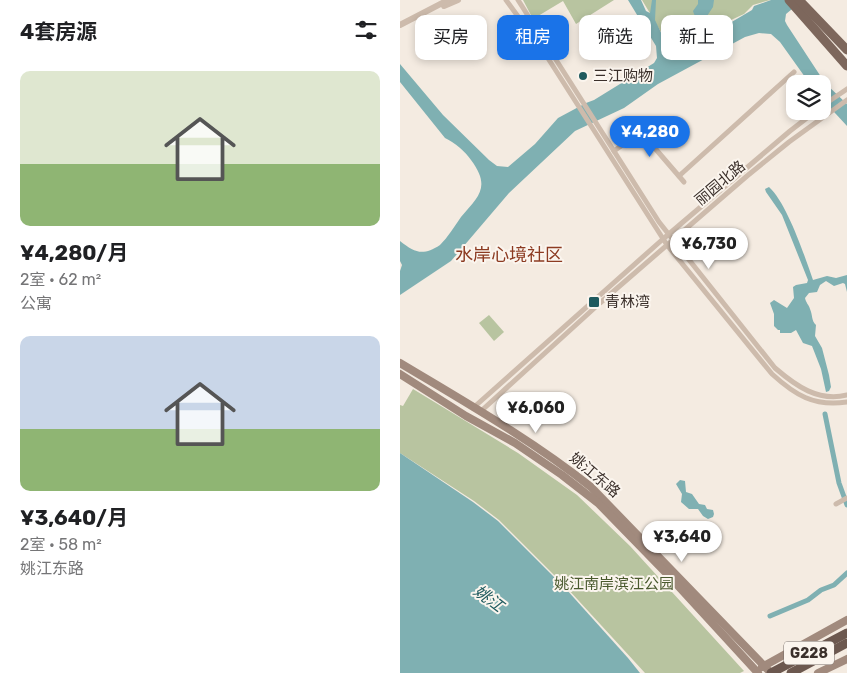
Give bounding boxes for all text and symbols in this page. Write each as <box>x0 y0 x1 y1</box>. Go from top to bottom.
chip: 买房 <box>415 15 487 60</box>
chip: 租房 <box>497 15 569 60</box>
chip: 筛选 <box>579 15 651 60</box>
chip: 新上 <box>661 15 733 60</box>
icon: filters <box>352 16 380 44</box>
text: 4套房源 <box>20 19 97 44</box>
place label: 三江购物 <box>593 67 653 85</box>
marker: 三江购物 <box>577 70 589 82</box>
map controls <box>786 75 831 120</box>
button: layers <box>786 75 831 120</box>
icon: home <box>155 104 245 194</box>
pin: ¥4,280 <box>609 116 691 158</box>
text: ¥4,280 <box>621 122 679 141</box>
street label: 丽园北路 <box>691 157 749 209</box>
pin: ¥6,730 <box>668 228 750 270</box>
text: ¥6,730 <box>681 234 737 253</box>
text: ¥4,280/月 <box>20 240 128 265</box>
district label: 水岸心境社区 <box>455 244 563 266</box>
text: 2室 · 62 m² <box>20 270 101 289</box>
place label: 青林湾 <box>605 293 650 311</box>
text: 公寓 <box>20 294 52 313</box>
marker: 青林湾 <box>587 295 601 309</box>
icon: home <box>155 369 245 459</box>
pin: ¥6,060 <box>495 392 577 434</box>
text: ¥6,060 <box>507 398 565 417</box>
street label: 姚江东路 <box>566 449 624 501</box>
text: ¥3,640/月 <box>20 505 128 530</box>
pin: ¥3,640 <box>641 520 723 563</box>
text: ¥3,640 <box>653 527 711 546</box>
text: 2室 · 58 m² <box>20 535 102 554</box>
text: 姚江东路 <box>20 559 84 578</box>
park label: 姚江南岸滨江公园 <box>554 575 674 593</box>
water label: 姚江 <box>470 581 509 617</box>
road number: G228 <box>784 641 834 664</box>

